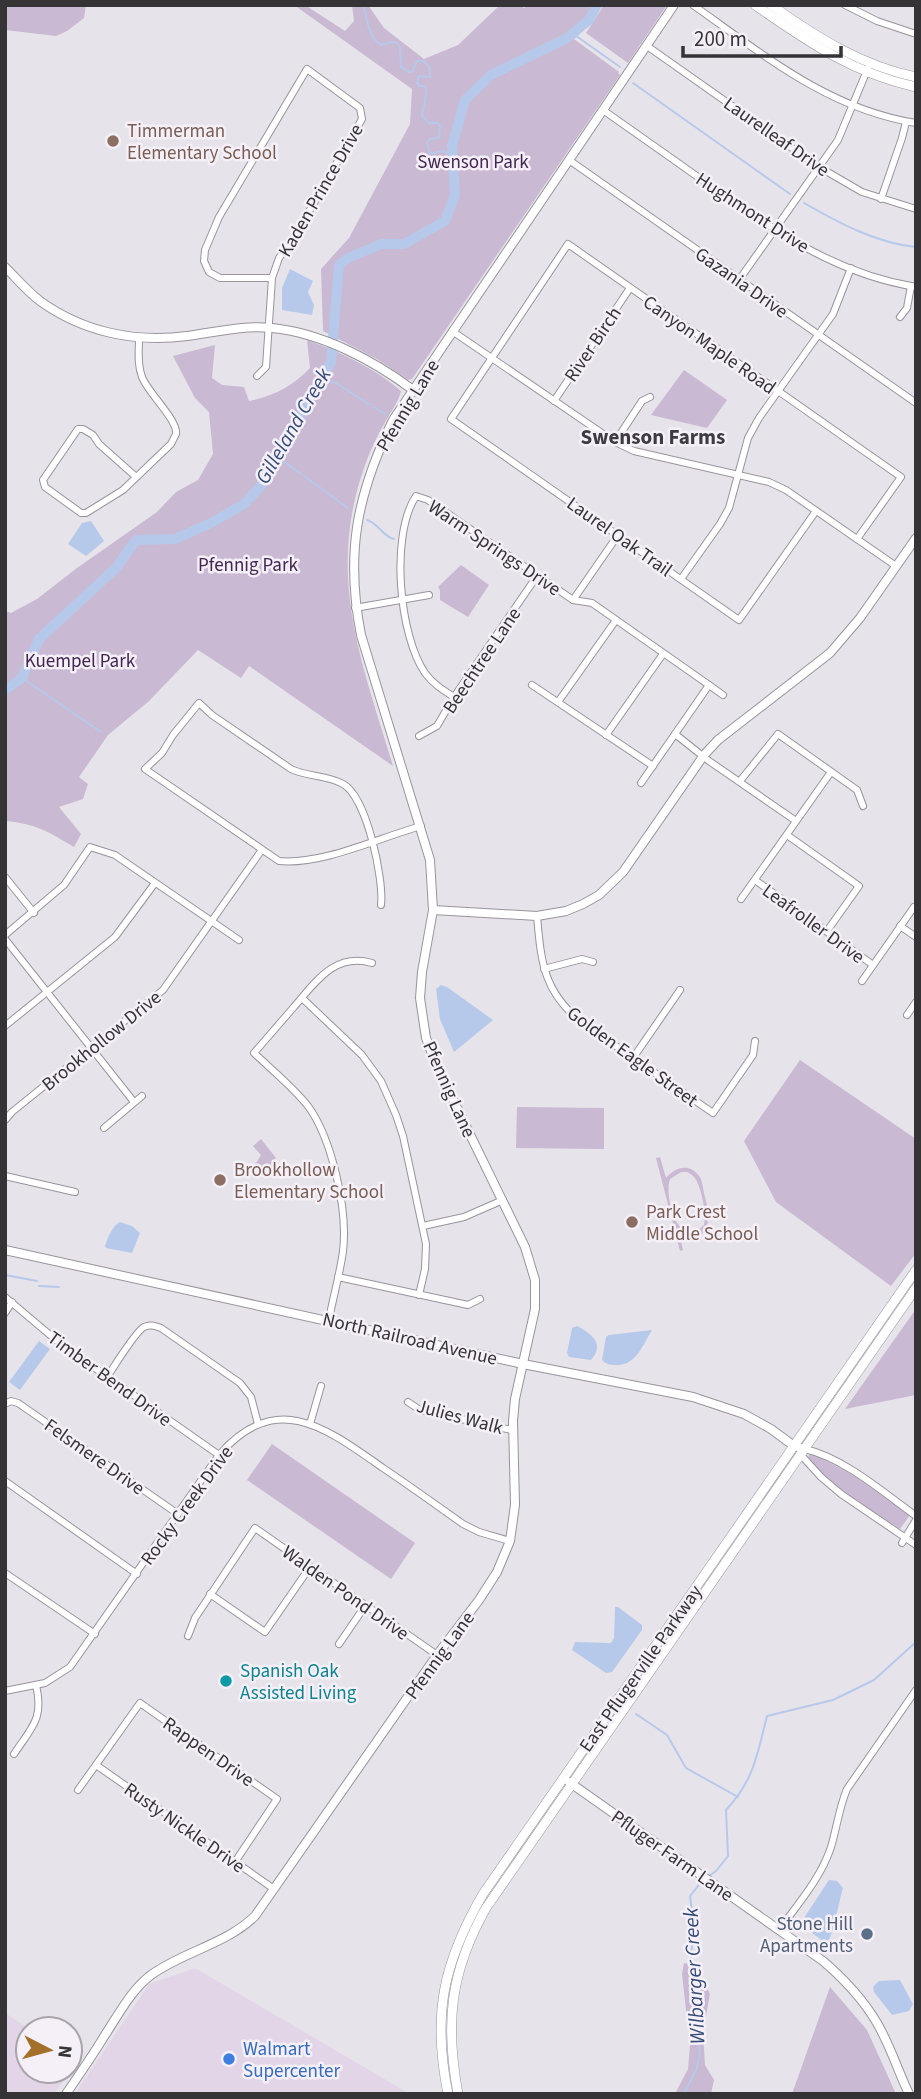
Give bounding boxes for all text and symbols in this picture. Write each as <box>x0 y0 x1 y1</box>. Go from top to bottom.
scale bar <box>683 14 841 58</box>
text: 200 m <box>694 24 747 54</box>
street label: Laurelleaf Drive <box>718 91 835 184</box>
place label: Timmerman Elementary School <box>127 118 277 167</box>
street label: Kaden Prince Drive <box>272 119 370 262</box>
marker: Timmerman Elementary School <box>105 133 121 149</box>
park label: Swenson Park <box>417 149 529 176</box>
street label: Hughmont Drive <box>690 166 814 260</box>
street label: Gazania Drive <box>689 241 793 325</box>
street label: Canyon Maple Road <box>637 289 781 401</box>
street label: River Birch <box>558 302 628 388</box>
street label: Pfennig Lane <box>370 355 446 457</box>
water label: Gilleland Creek <box>248 362 339 490</box>
district label: Swenson Farms <box>581 422 725 452</box>
street label: Laurel Oak Trail <box>561 491 678 584</box>
street label: Warm Springs Drive <box>422 494 566 603</box>
park label: Pfennig Park <box>198 552 299 579</box>
street label: Beechtree Lane <box>437 602 528 719</box>
park label: Kuempel Park <box>25 648 136 675</box>
street label: Leafroller Drive <box>756 878 870 971</box>
street label: Brookhollow Drive <box>36 984 167 1098</box>
street label: Golden Eagle Street <box>561 1000 704 1114</box>
street label: Pfennig Lane <box>415 1037 482 1142</box>
place label: Brookhollow Elementary School <box>234 1157 384 1206</box>
marker: Brookhollow Elementary School <box>212 1172 228 1188</box>
place label: Park Crest Middle School <box>646 1199 758 1248</box>
marker: Park Crest Middle School <box>624 1214 640 1230</box>
street label: North Railroad Avenue <box>320 1306 500 1373</box>
street label: Timber Bend Drive <box>42 1325 177 1433</box>
street label: Julies Walk <box>413 1393 506 1442</box>
street label: Felsmere Drive <box>38 1413 150 1502</box>
street label: Rocky Creek Drive <box>135 1440 240 1571</box>
street label: Walden Pond Drive <box>276 1539 414 1647</box>
street label: East Pflugerville Parkway <box>573 1580 709 1758</box>
street label: Pfennig Lane <box>399 1606 481 1705</box>
place label: Spanish Oak Assisted Living <box>240 1658 357 1707</box>
marker: Spanish Oak Assisted Living <box>218 1673 234 1689</box>
street label: Rappen Drive <box>157 1711 259 1794</box>
street label: Rusty Nickle Drive <box>118 1776 250 1880</box>
street label: Pfluger Farm Lane <box>606 1804 739 1909</box>
water label: Wilbarger Creek <box>675 1906 713 2045</box>
place label: Stone Hill Apartments <box>760 1911 853 1960</box>
marker: Stone Hill Apartments <box>859 1926 875 1942</box>
north arrow <box>14 2015 84 2085</box>
place label: Walmart Supercenter <box>243 2036 341 2085</box>
text: N <box>50 2044 79 2059</box>
marker: Walmart Supercenter <box>221 2051 237 2067</box>

